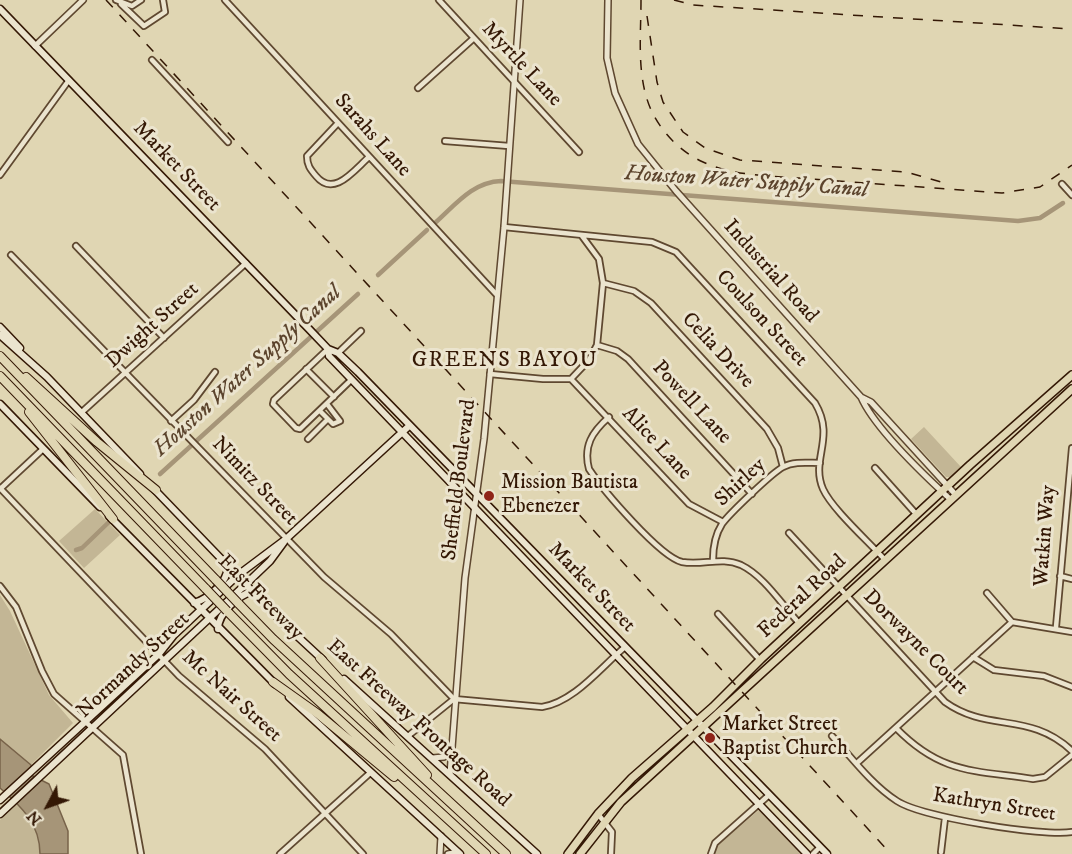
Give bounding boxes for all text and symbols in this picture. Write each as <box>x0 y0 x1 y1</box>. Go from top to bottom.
street label: Myrtle Lane <box>476 18 566 112</box>
street label: Sarahs Lane <box>328 89 416 183</box>
street label: Market Street <box>127 117 225 217</box>
water label: Houston Water Supply Canal <box>624 161 868 205</box>
street label: Industrial Road <box>717 215 823 329</box>
street label: Coulson Street <box>710 265 812 373</box>
street label: Dwight Street <box>101 278 205 374</box>
water label: Houston Water Supply Canal <box>149 281 347 463</box>
street label: Celia Drive <box>676 308 758 394</box>
district label: GREENS BAYOU <box>412 348 598 374</box>
street label: Powell Lane <box>646 356 736 450</box>
street label: Sheffield Boulevard <box>438 398 482 562</box>
street label: Alice Lane <box>616 402 696 486</box>
street label: Nimitz Street <box>206 433 302 531</box>
street label: Shirley <box>710 453 772 513</box>
place label: Mission Bautista Ebenezer <box>501 471 638 521</box>
street label: Watkin Way <box>1030 484 1062 588</box>
marker: Mission Bautista Ebenezer <box>482 489 496 503</box>
street label: Market Street <box>542 538 640 638</box>
street label: East Freeway <box>212 550 308 646</box>
street label: Federal Road <box>754 550 852 644</box>
street label: Dorwayne Court <box>857 585 973 701</box>
street label: Normandy Street <box>72 607 196 725</box>
street label: East Freeway Frontage Road <box>321 635 515 813</box>
street label: Mc Nair Street <box>176 646 286 748</box>
place label: Market Street Baptist Church <box>722 713 848 763</box>
marker: Market Street Baptist Church <box>703 731 717 745</box>
north arrow <box>18 776 78 836</box>
street label: Kathryn Street <box>931 784 1057 828</box>
text: N <box>23 806 46 829</box>

